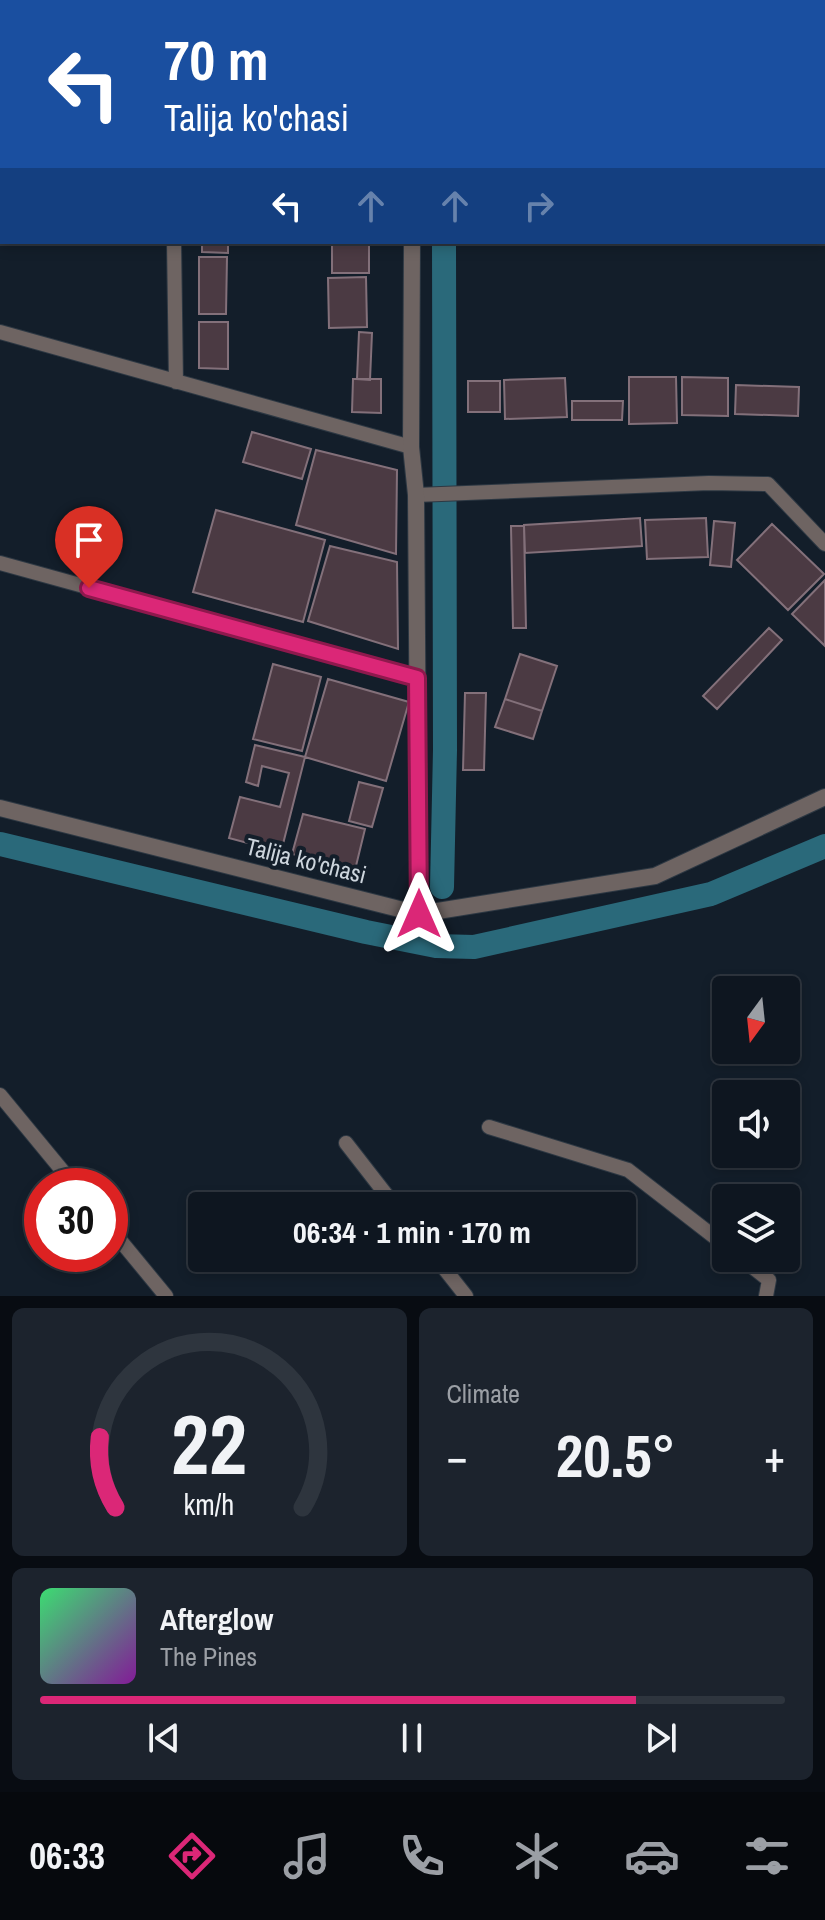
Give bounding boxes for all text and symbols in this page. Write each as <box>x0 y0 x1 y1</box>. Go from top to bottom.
text: 70 m <box>164 22 269 97</box>
icon: left <box>32 32 136 136</box>
text: Talija ko'chasi <box>164 94 349 142</box>
icon: left <box>265 184 309 228</box>
icon: ahead <box>349 184 393 228</box>
icon: ahead <box>433 184 477 228</box>
icon: right <box>517 184 561 228</box>
pin <box>55 506 123 588</box>
icon: arrive <box>67 518 111 562</box>
street label: Talija ko'chasi <box>243 830 370 890</box>
position arrow <box>377 872 461 956</box>
north arrow <box>712 976 800 1064</box>
map controls <box>712 976 800 1272</box>
button: sound <box>712 1080 800 1168</box>
speed limit sign: 30 <box>24 1168 128 1272</box>
button: layers <box>712 1184 800 1272</box>
text: 06:34 · 1 min · 170 m <box>293 1212 531 1252</box>
text: Climate <box>447 1376 520 1411</box>
text: 22 <box>171 1388 247 1500</box>
text: 20.5° <box>556 1415 676 1496</box>
text: − <box>447 1426 468 1486</box>
text: + <box>764 1426 785 1486</box>
text: km/h <box>184 1485 235 1524</box>
text: Afterglow <box>160 1599 273 1639</box>
text: The Pines <box>160 1639 257 1674</box>
icon: previous <box>142 1716 186 1760</box>
icon: pause <box>390 1716 434 1760</box>
icon: next <box>639 1716 683 1760</box>
icon: directions <box>164 1828 220 1884</box>
icon: music <box>279 1828 335 1884</box>
icon: phone <box>394 1828 450 1884</box>
icon: climate <box>509 1828 565 1884</box>
icon: car <box>624 1828 680 1884</box>
icon: filters <box>739 1828 795 1884</box>
text: 06:33 <box>30 1832 105 1880</box>

